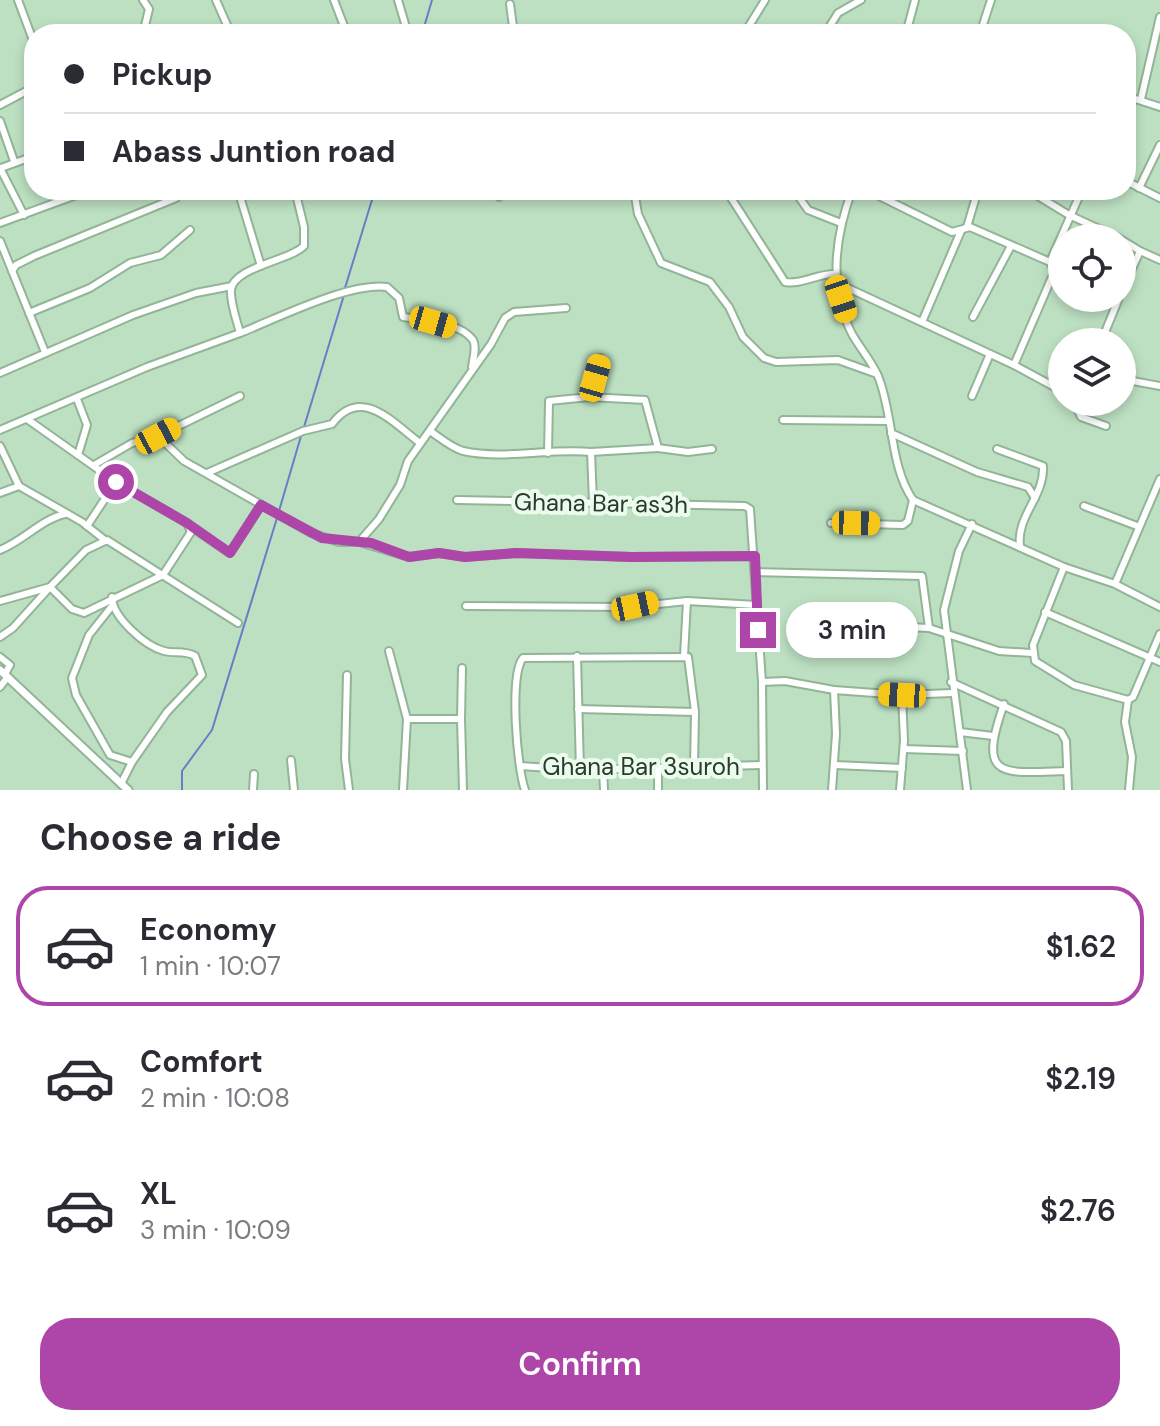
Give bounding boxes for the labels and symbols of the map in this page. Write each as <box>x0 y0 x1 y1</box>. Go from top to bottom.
car <box>822 272 860 326</box>
car <box>407 304 459 340</box>
car <box>577 352 613 404</box>
car <box>131 414 185 458</box>
route start <box>98 464 134 500</box>
street label: Ghana Bar as3h <box>514 486 688 520</box>
car <box>832 511 880 535</box>
car <box>609 589 661 623</box>
callout: 3 min <box>786 602 918 658</box>
route end <box>740 612 776 648</box>
car <box>877 682 927 708</box>
street label: Ghana Bar 3suroh <box>542 751 740 782</box>

